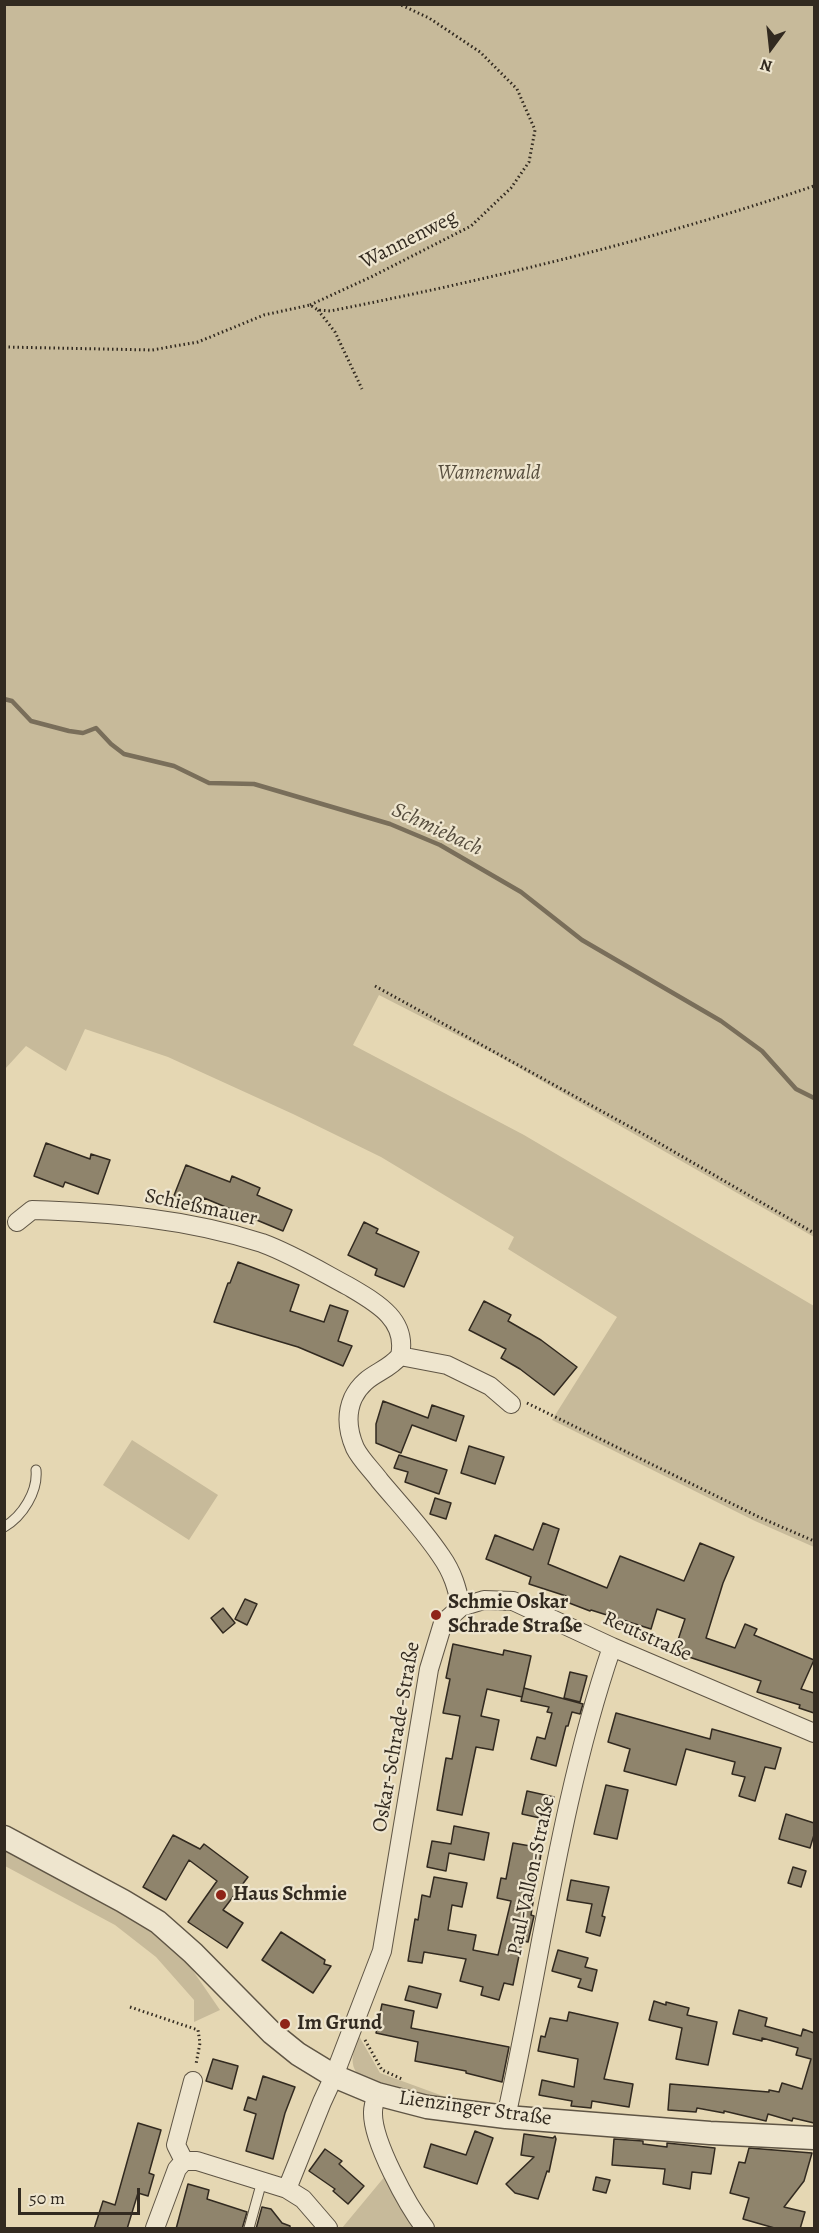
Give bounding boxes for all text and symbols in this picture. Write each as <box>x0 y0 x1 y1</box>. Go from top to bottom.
north arrow <box>741 18 801 78</box>
text: N <box>758 53 775 78</box>
street label: Wannenweg <box>356 205 462 275</box>
park label: Wannenwald <box>437 461 541 487</box>
water label: Schmiebach <box>387 797 487 863</box>
street label: Schießmauer <box>142 1184 260 1232</box>
place label: Schmie Oskar Schrade Straße <box>448 1590 582 1640</box>
street label: Reutstraße <box>599 1606 695 1668</box>
marker: Schmie Oskar Schrade Straße <box>429 1608 443 1622</box>
street label: Oskar-Schrade-Straße <box>368 1640 426 1834</box>
street label: Paul-Vallon-Straße <box>503 1794 561 1958</box>
place label: Haus Schmie <box>233 1882 347 1908</box>
marker: Haus Schmie <box>214 1888 228 1902</box>
place label: Im Grund <box>297 2011 382 2037</box>
marker: Im Grund <box>278 2017 292 2031</box>
street label: Lienzinger Straße <box>397 2086 553 2132</box>
scale bar <box>21 2176 142 2214</box>
text: 50 m <box>29 2186 65 2210</box>

